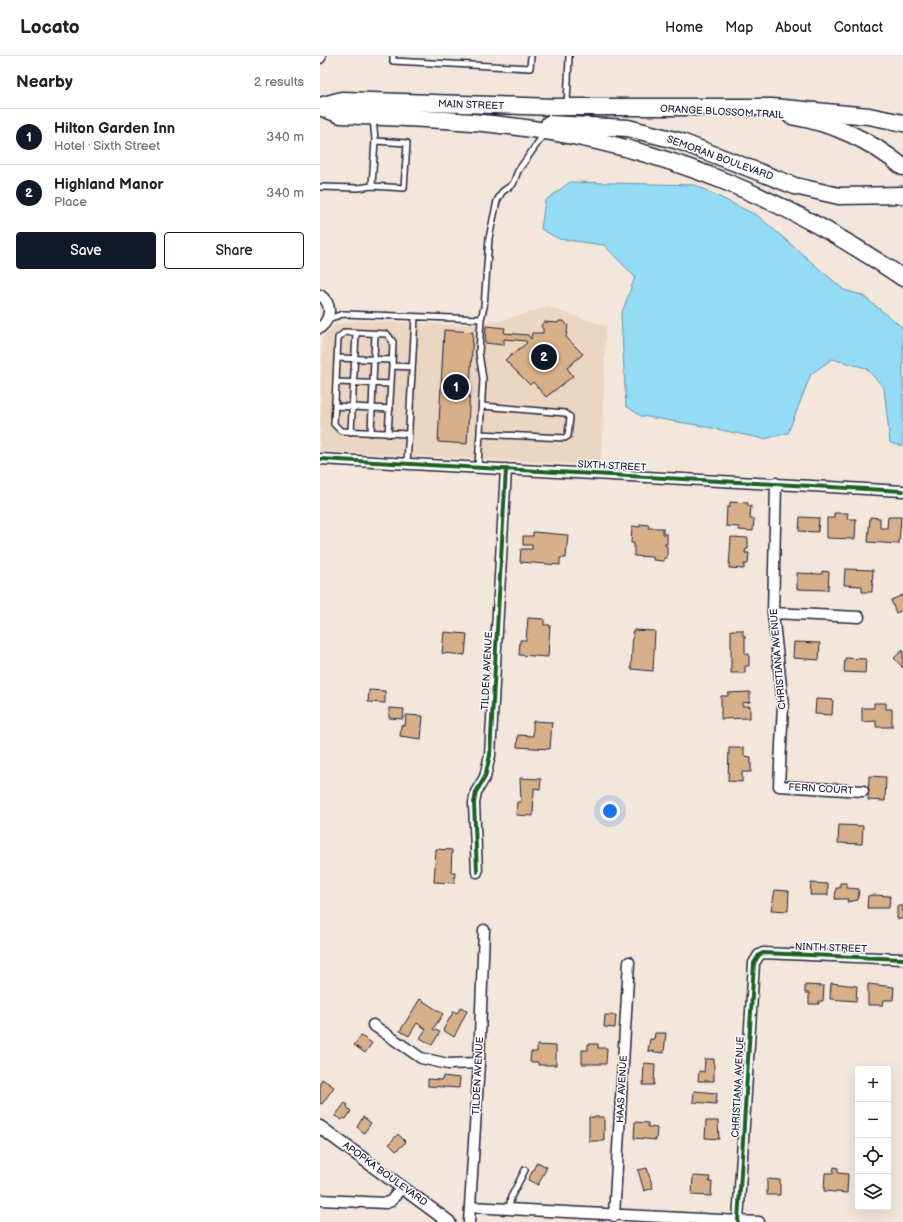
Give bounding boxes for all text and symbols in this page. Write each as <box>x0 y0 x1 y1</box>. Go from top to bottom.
text: Locato <box>20 16 80 39</box>
text: Home <box>665 19 703 36</box>
text: Map <box>725 19 753 36</box>
text: About <box>775 19 812 36</box>
text: Contact <box>834 19 883 36</box>
text: Nearby <box>16 72 73 92</box>
text: 2 results <box>254 74 304 90</box>
street label: MAIN STREET <box>438 98 504 112</box>
street label: ORANGE BLOSSOM TRAIL <box>660 103 784 121</box>
text: Hilton Garden Inn <box>54 119 175 138</box>
text: 1 <box>26 129 32 145</box>
text: 340 m <box>266 129 304 145</box>
street label: SEMORAN BOULEVARD <box>665 133 775 183</box>
text: Hotel · Sixth Street <box>54 138 160 154</box>
text: Highland Manor <box>54 175 163 194</box>
text: 2 <box>25 185 33 201</box>
text: 340 m <box>266 185 304 201</box>
text: Place <box>54 194 87 210</box>
button: Save <box>16 232 156 269</box>
button: Share <box>164 232 304 269</box>
pin: 2 <box>531 342 557 372</box>
pin: 1 <box>443 372 469 402</box>
street label: SIXTH STREET <box>577 458 647 474</box>
street label: CHRISTIANA AVENUE <box>768 608 788 710</box>
street label: TILDEN AVENUE <box>479 631 495 710</box>
street label: FERN COURT <box>788 781 854 797</box>
your location <box>600 801 620 821</box>
street label: NINTH STREET <box>795 941 867 955</box>
street label: TILDEN AVENUE <box>470 1036 486 1115</box>
street label: CHRISTIANA AVENUE <box>729 1036 747 1138</box>
street label: HAAS AVENUE <box>614 1054 630 1123</box>
map controls <box>855 1066 891 1210</box>
button: + <box>855 1066 891 1102</box>
button: − <box>855 1102 891 1138</box>
button: locate <box>855 1138 891 1174</box>
street label: APOPKA BOULEVARD <box>340 1139 430 1209</box>
button: layers <box>855 1174 891 1210</box>

